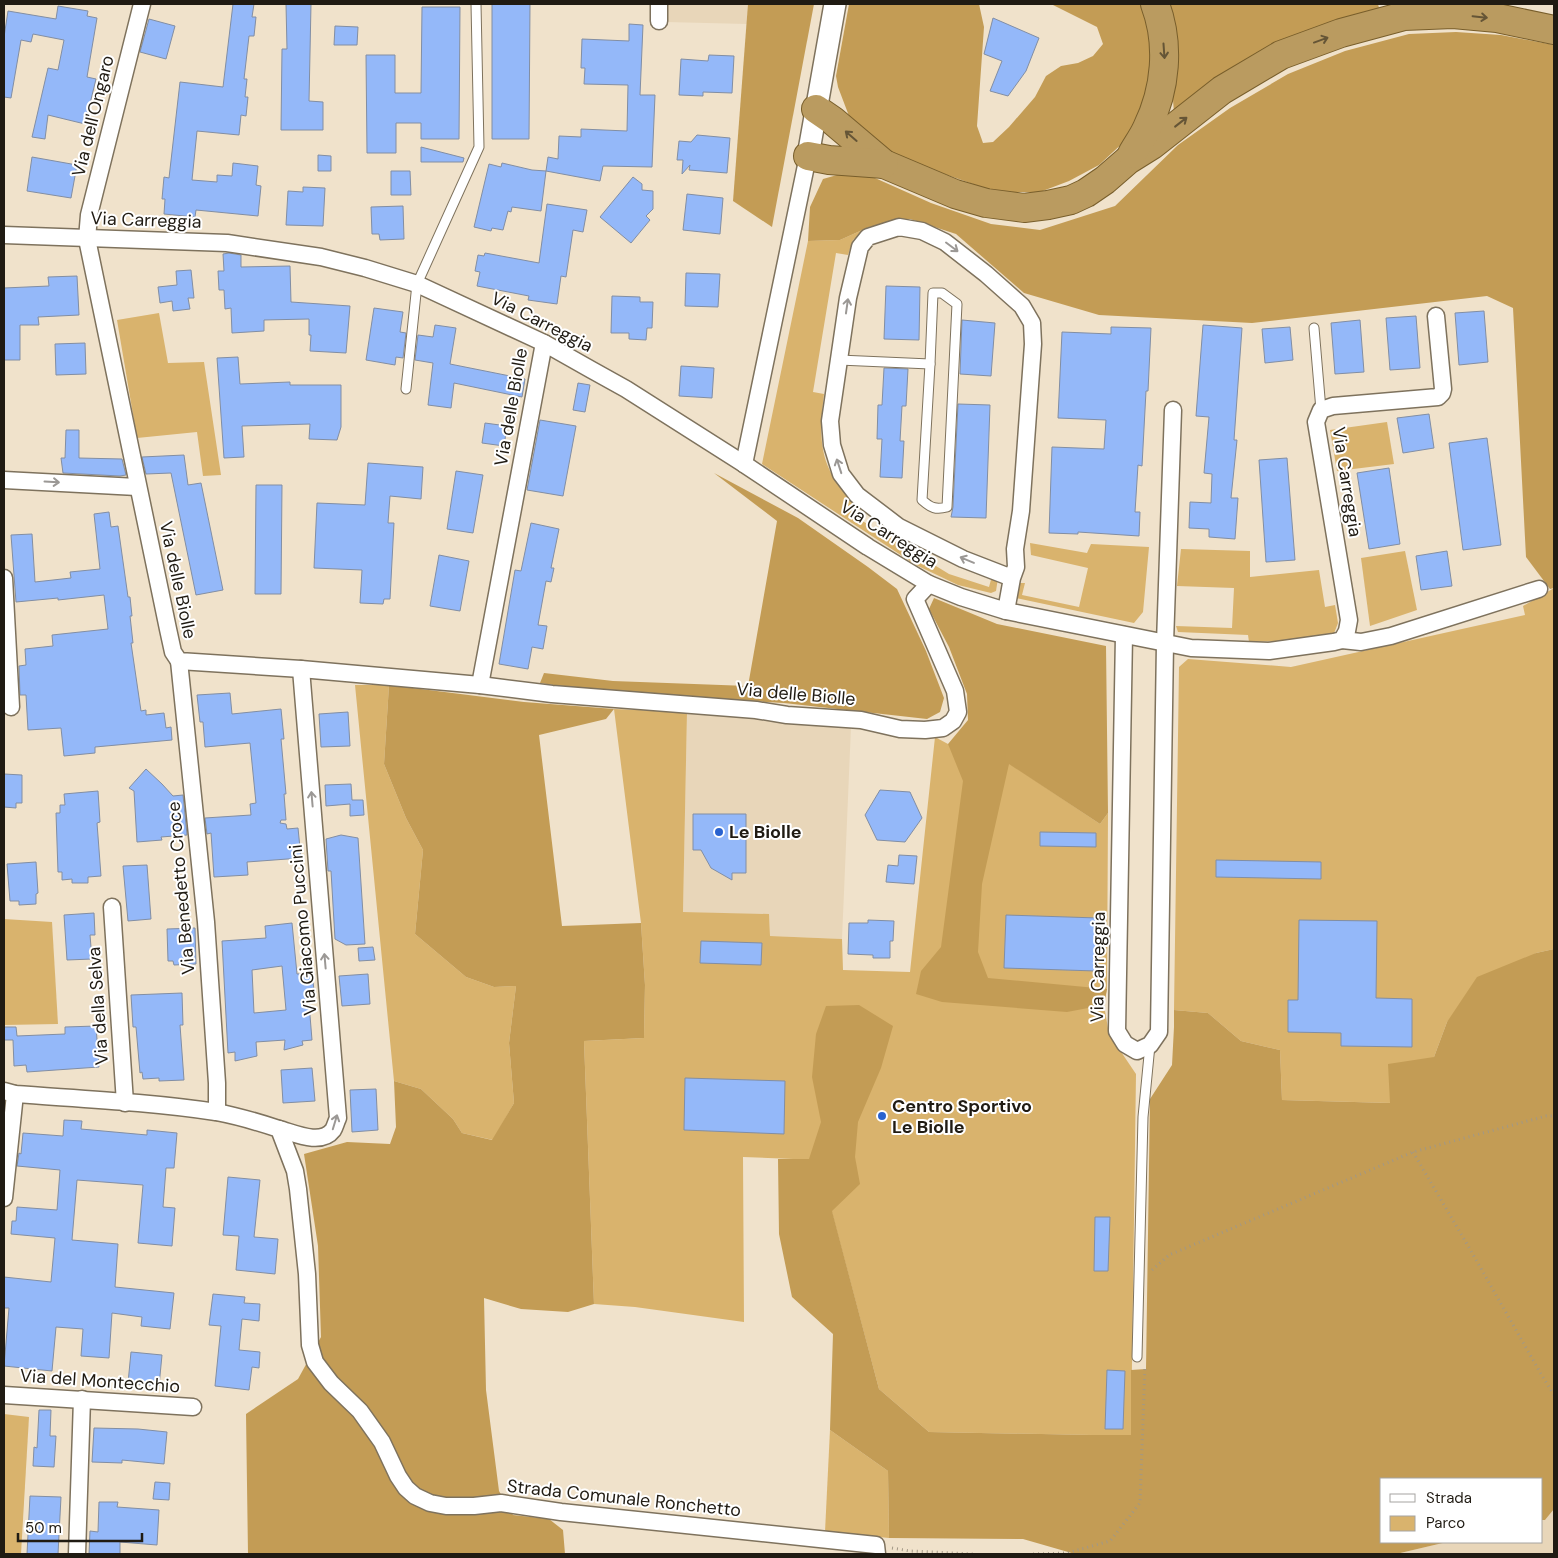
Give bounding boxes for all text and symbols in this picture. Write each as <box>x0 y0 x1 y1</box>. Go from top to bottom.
one-way arrow <box>1471 12 1487 21</box>
one-way arrow <box>1313 35 1328 44</box>
one-way arrow <box>1160 43 1169 59</box>
street label: Via dell'Ongaro <box>66 53 120 179</box>
one-way arrow <box>1175 116 1188 127</box>
one-way arrow <box>844 130 857 142</box>
street label: Via Carreggia <box>90 206 202 234</box>
one-way arrow <box>945 241 958 252</box>
street label: Via Carreggia <box>487 286 597 358</box>
one-way arrow <box>842 298 852 314</box>
street label: Via delle Biolle <box>489 346 533 468</box>
street label: Via Carreggia <box>1326 425 1368 539</box>
one-way arrow <box>833 458 843 474</box>
one-way arrow <box>44 478 60 487</box>
street label: Via Carreggia <box>836 494 942 574</box>
street label: Via delle Biolle <box>154 519 202 641</box>
one-way arrow <box>959 554 974 563</box>
street label: Via delle Biolle <box>735 677 857 711</box>
one-way arrow <box>307 791 317 807</box>
street label: Via Benedetto Croce <box>161 801 201 975</box>
place label: Le Biolle <box>729 820 802 844</box>
marker: Le Biolle <box>713 826 725 838</box>
street label: Via Giacomo Puccini <box>284 844 322 1016</box>
street label: Via Carreggia <box>1085 911 1111 1023</box>
street label: Via della Selva <box>82 946 114 1066</box>
one-way arrow <box>320 953 330 969</box>
place label: Centro Sportivo Le Biolle <box>892 1094 1032 1139</box>
marker: Centro Sportivo Le Biolle <box>876 1110 888 1122</box>
one-way arrow <box>331 1114 341 1130</box>
street label: Via del Montecchio <box>19 1363 181 1399</box>
street label: Strada Comunale Ronchetto <box>506 1474 742 1522</box>
legend <box>1380 1478 1543 1543</box>
text: Strada <box>1426 1488 1472 1508</box>
scale bar <box>18 1510 141 1542</box>
text: Parco <box>1426 1513 1465 1533</box>
text: 50 m <box>25 1518 62 1538</box>

